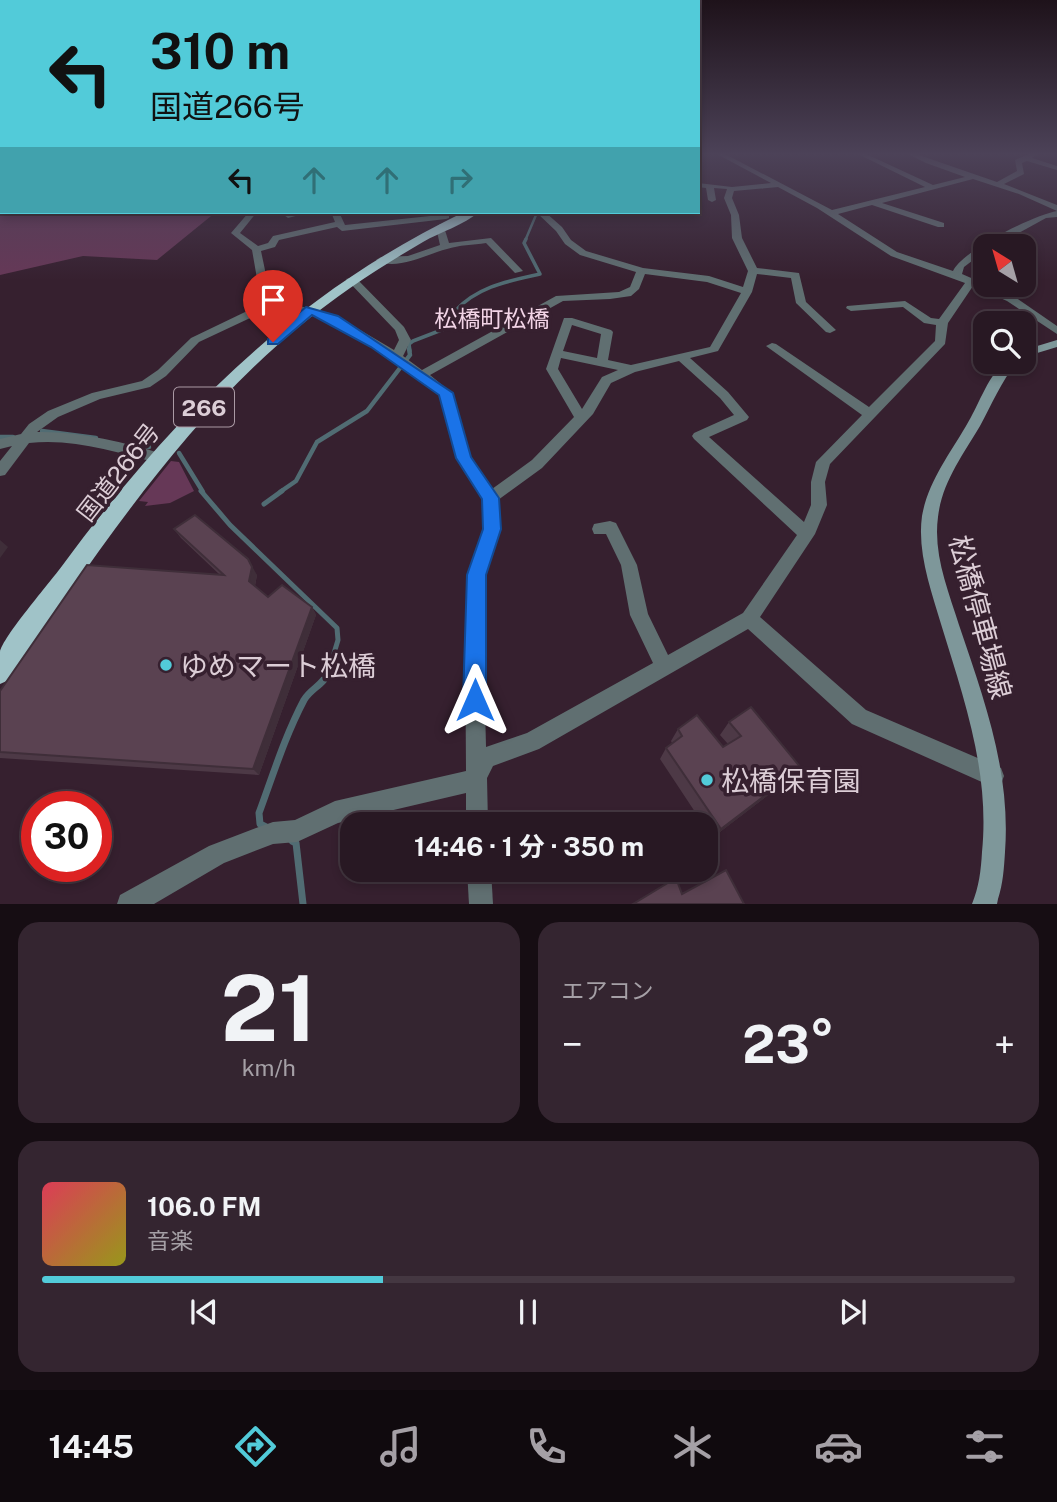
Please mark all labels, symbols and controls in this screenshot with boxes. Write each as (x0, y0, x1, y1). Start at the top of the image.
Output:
text: 310 m (150, 22, 290, 80)
icon: left (35, 28, 126, 119)
text: 国道266号 (150, 88, 305, 125)
icon: left (222, 161, 260, 199)
icon: ahead (295, 161, 333, 199)
icon: ahead (368, 161, 406, 199)
icon: right (441, 161, 479, 199)
north arrow (973, 234, 1036, 298)
map controls (973, 234, 1036, 374)
pin (243, 270, 303, 342)
icon: arrive (254, 281, 292, 319)
district label: 松橋町松橋 (435, 305, 550, 332)
button: search (973, 311, 1036, 374)
road number: 266 (174, 388, 234, 426)
street label: 国道266号 (71, 418, 165, 526)
street label: 松橋停車場線 (943, 532, 1019, 702)
place label: ゆめマート松橋 (180, 649, 376, 682)
marker: ゆめマート松橋 (158, 657, 174, 673)
position arrow (438, 663, 512, 737)
place label: 松橋保育園 (721, 764, 861, 797)
marker: 松橋保育園 (699, 772, 715, 788)
speed limit sign: 30 (21, 791, 112, 882)
text: 14:46 · 1 分 · 350 m (414, 831, 644, 862)
text: 21 (220, 955, 317, 1061)
text: エアコン (562, 977, 654, 1004)
text: 23° (742, 1014, 834, 1075)
text: − (562, 1022, 583, 1067)
text: + (994, 1022, 1015, 1067)
text: km/h (242, 1054, 296, 1081)
text: 106.0 FM (147, 1191, 261, 1222)
text: 音楽 (147, 1227, 193, 1254)
icon: previous (185, 1293, 223, 1331)
icon: pause (509, 1293, 547, 1331)
icon: next (834, 1293, 872, 1331)
icon: directions (231, 1422, 280, 1471)
icon: music (376, 1422, 425, 1471)
icon: phone (522, 1422, 571, 1471)
icon: climate (668, 1422, 717, 1471)
icon: car (814, 1422, 863, 1471)
icon: filters (960, 1422, 1009, 1471)
text: 14:45 (48, 1428, 134, 1465)

